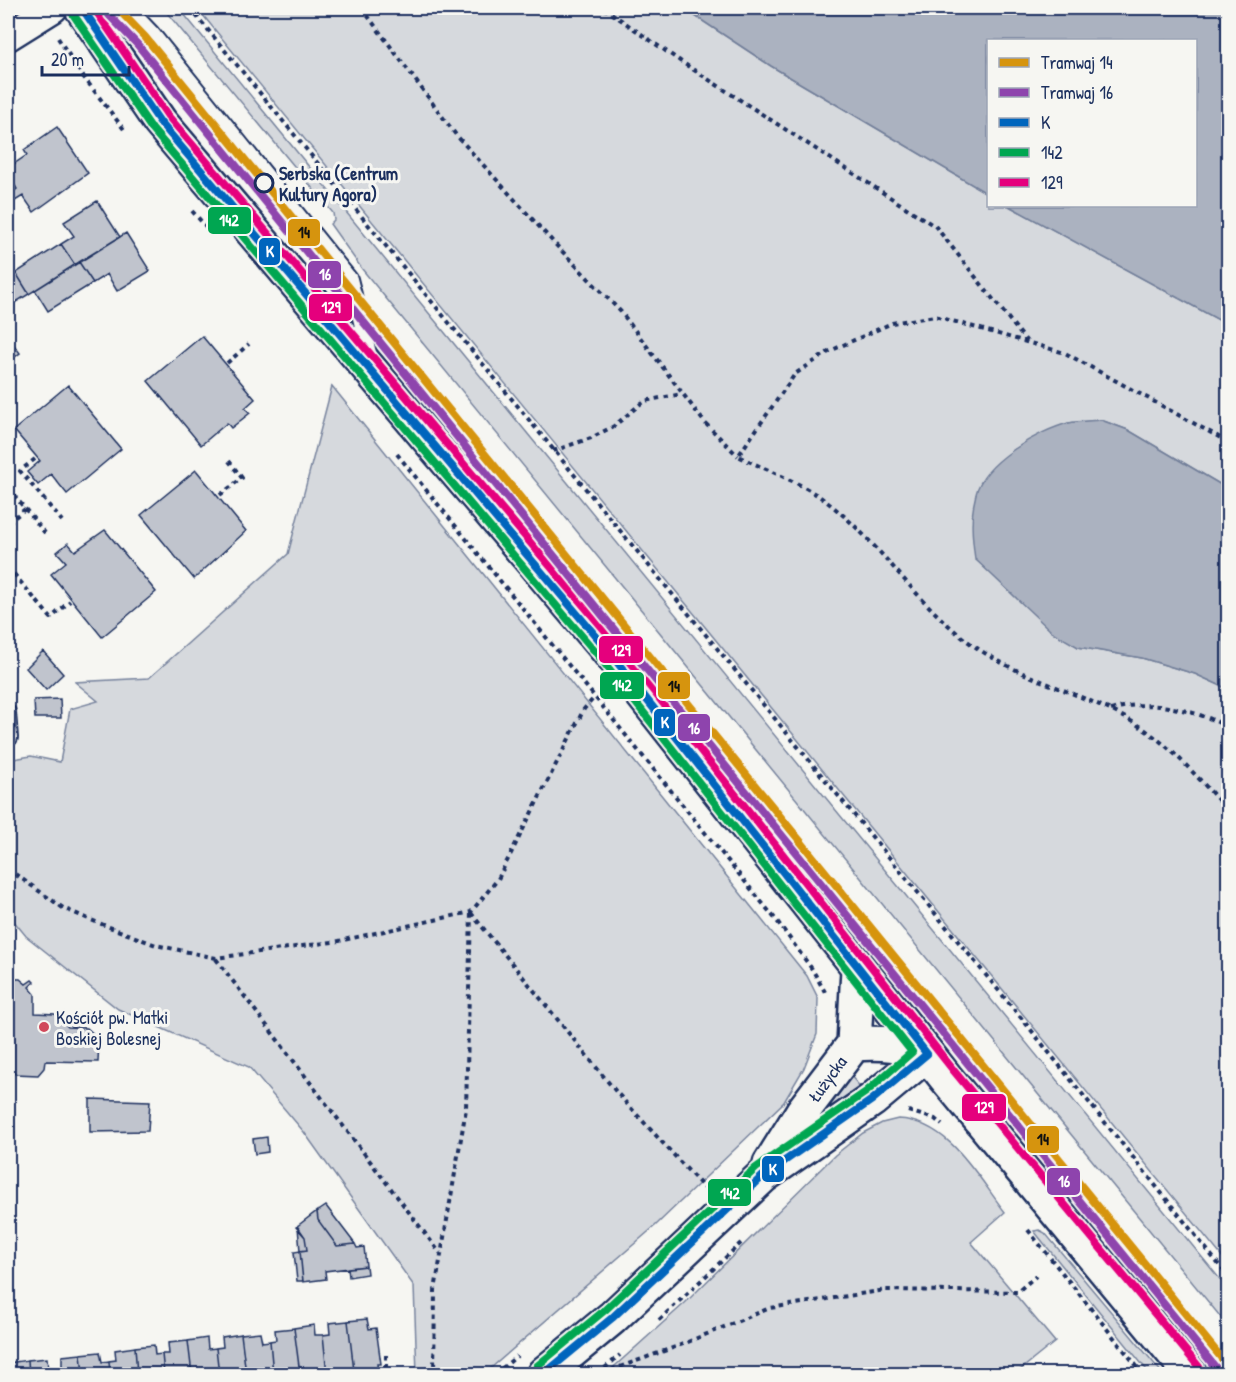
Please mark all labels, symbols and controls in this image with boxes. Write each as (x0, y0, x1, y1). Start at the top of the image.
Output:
scale bar (42, 39, 129, 77)
legend (987, 39, 1197, 207)
text: 20 m (51, 47, 84, 72)
text: Tramwaj 14 (1041, 50, 1113, 75)
text: Tramwaj 16 (1041, 80, 1113, 105)
text: K (1041, 110, 1051, 135)
text: 142 (1041, 140, 1063, 165)
place label: Serbska (Centrum Kultury Agora) (279, 161, 398, 208)
text: 129 (1041, 170, 1063, 195)
marker: Serbska (Centrum Kultury Agora) (254, 173, 274, 193)
line badge: 142 (207, 206, 252, 235)
text: 142 (219, 209, 239, 231)
line badge: 14 (287, 218, 321, 247)
text: 14 (298, 221, 310, 243)
line badge: K (258, 237, 281, 266)
text: K (266, 240, 275, 262)
line badge: 16 (307, 260, 342, 289)
text: 16 (319, 263, 332, 285)
line badge: 129 (308, 293, 353, 322)
text: 129 (321, 296, 341, 318)
line badge: 129 (598, 635, 644, 664)
text: 129 (611, 639, 631, 661)
line badge: 142 (599, 671, 645, 700)
line badge: 14 (657, 671, 691, 700)
text: 142 (612, 674, 632, 696)
text: 14 (668, 675, 680, 697)
line badge: K (653, 708, 676, 737)
text: K (661, 711, 670, 733)
line badge: 16 (677, 713, 711, 742)
text: 16 (688, 717, 701, 739)
place label: Kościół pw. Matki Boskiej Bolesnej (56, 1005, 168, 1051)
marker: Kościół pw. Matki Boskiej Bolesnej (37, 1020, 51, 1034)
street label: Łużycka (802, 1051, 852, 1107)
line badge: 129 (961, 1093, 1007, 1122)
text: 129 (974, 1096, 994, 1118)
line badge: 14 (1026, 1125, 1060, 1154)
text: 14 (1037, 1128, 1049, 1150)
line badge: K (761, 1155, 785, 1183)
text: K (769, 1158, 778, 1180)
line badge: 16 (1046, 1167, 1081, 1196)
text: 16 (1058, 1170, 1071, 1192)
line badge: 142 (707, 1178, 752, 1207)
text: 142 (720, 1182, 740, 1204)

